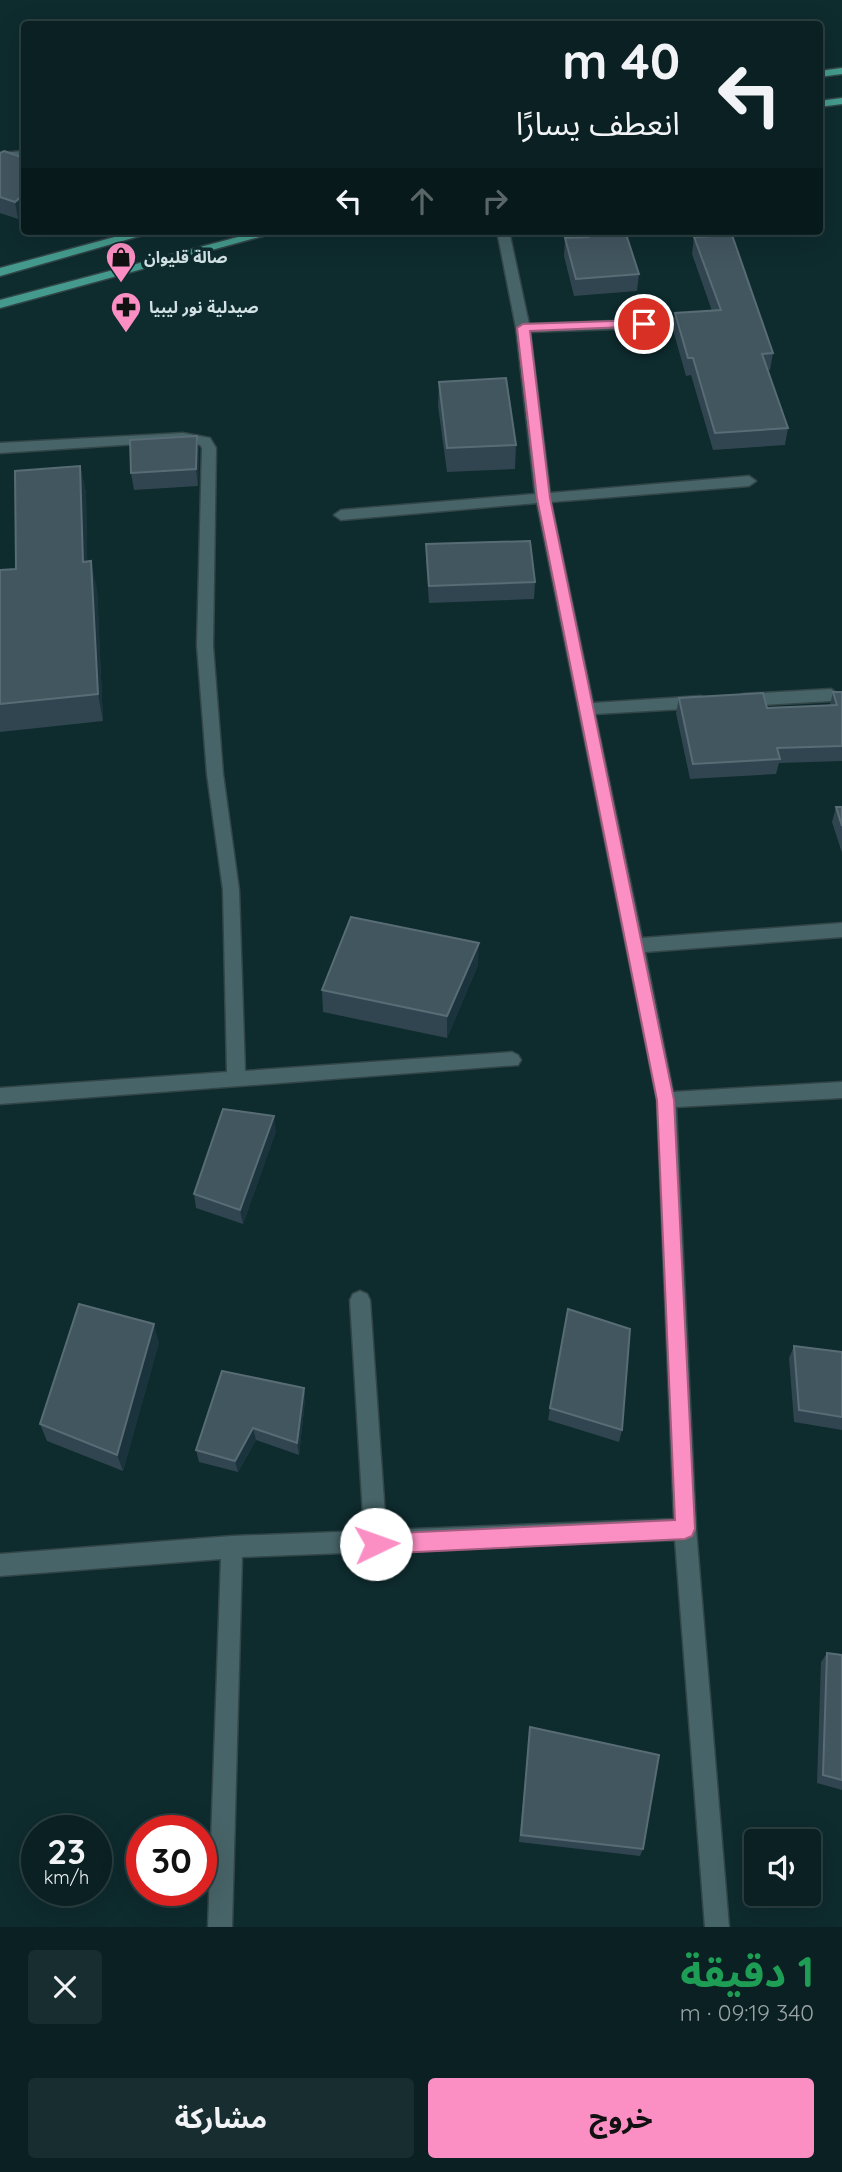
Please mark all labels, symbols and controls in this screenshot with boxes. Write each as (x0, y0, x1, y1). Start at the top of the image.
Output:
text: 40 m (562, 30, 680, 91)
icon: left (704, 49, 795, 140)
text: انعطف يسارًا (516, 103, 680, 143)
icon: left (330, 182, 368, 220)
icon: ahead (403, 182, 441, 220)
icon: right (476, 182, 514, 220)
shop icon: صالة قليوان (104, 240, 138, 284)
place label: صالة قليوان (144, 247, 228, 267)
pharmacy icon: صيدلية نور ليبيا (109, 290, 143, 334)
pin (614, 294, 674, 354)
place label: صيدلية نور ليبيا (149, 297, 259, 317)
icon: arrive (625, 305, 663, 343)
position arrow (339, 1507, 413, 1581)
speed limit sign: 30 (126, 1815, 217, 1906)
text: 23 (47, 1829, 86, 1873)
map controls (744, 1829, 821, 1906)
button: sound (744, 1829, 821, 1906)
text: km/h (44, 1866, 89, 1889)
text: 1 دقيقة (680, 1945, 814, 1998)
button: close (28, 1950, 102, 2024)
text: 340 m · 09:19 (680, 1998, 814, 2027)
button: مشاركة (28, 2078, 414, 2158)
button: خروج (428, 2078, 814, 2158)

